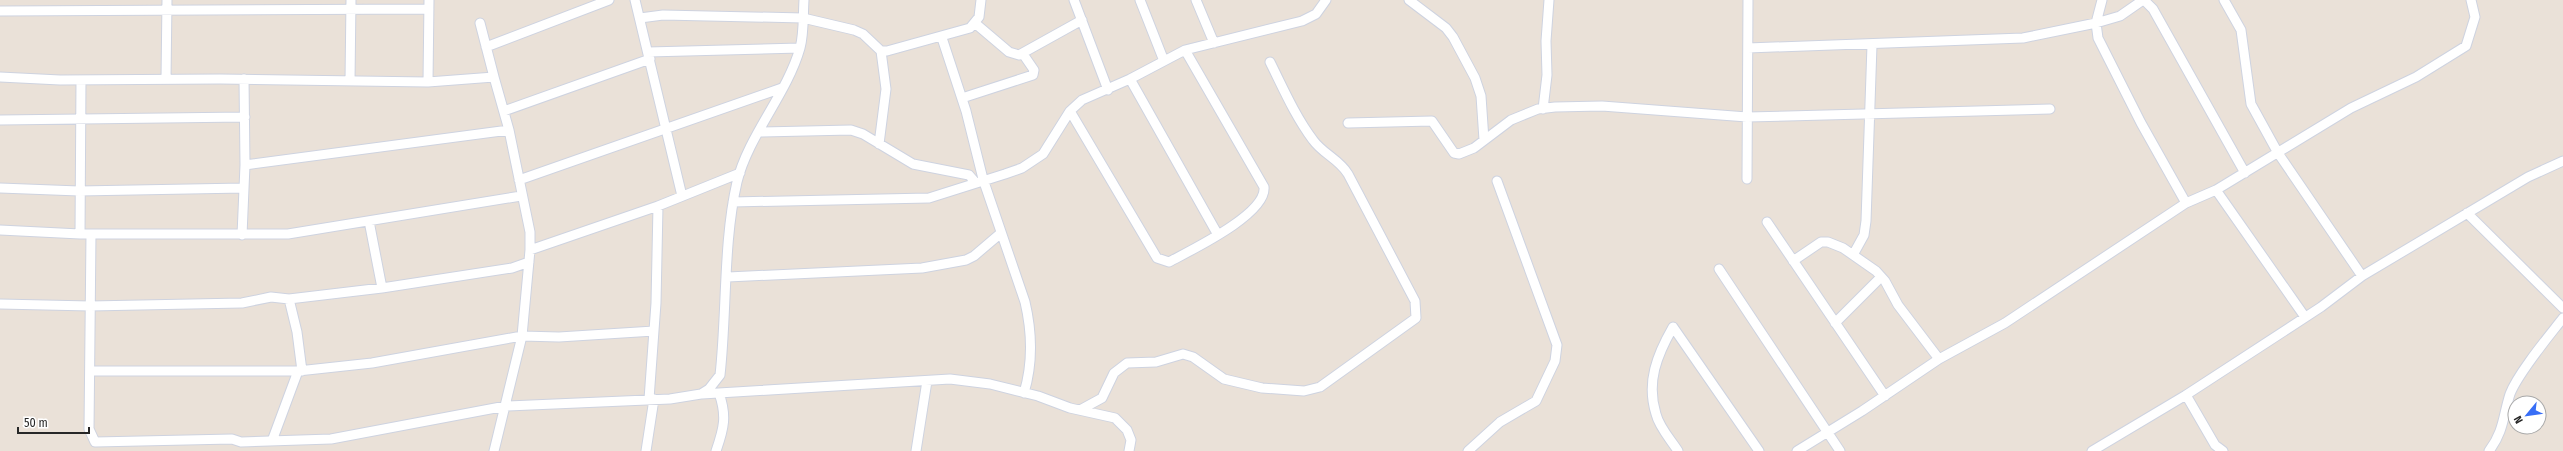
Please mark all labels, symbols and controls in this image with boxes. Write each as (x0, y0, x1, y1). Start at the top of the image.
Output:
north arrow (2507, 395, 2547, 435)
scale bar (18, 409, 89, 435)
text: N (2511, 414, 2526, 426)
text: 50 m (24, 416, 48, 430)

